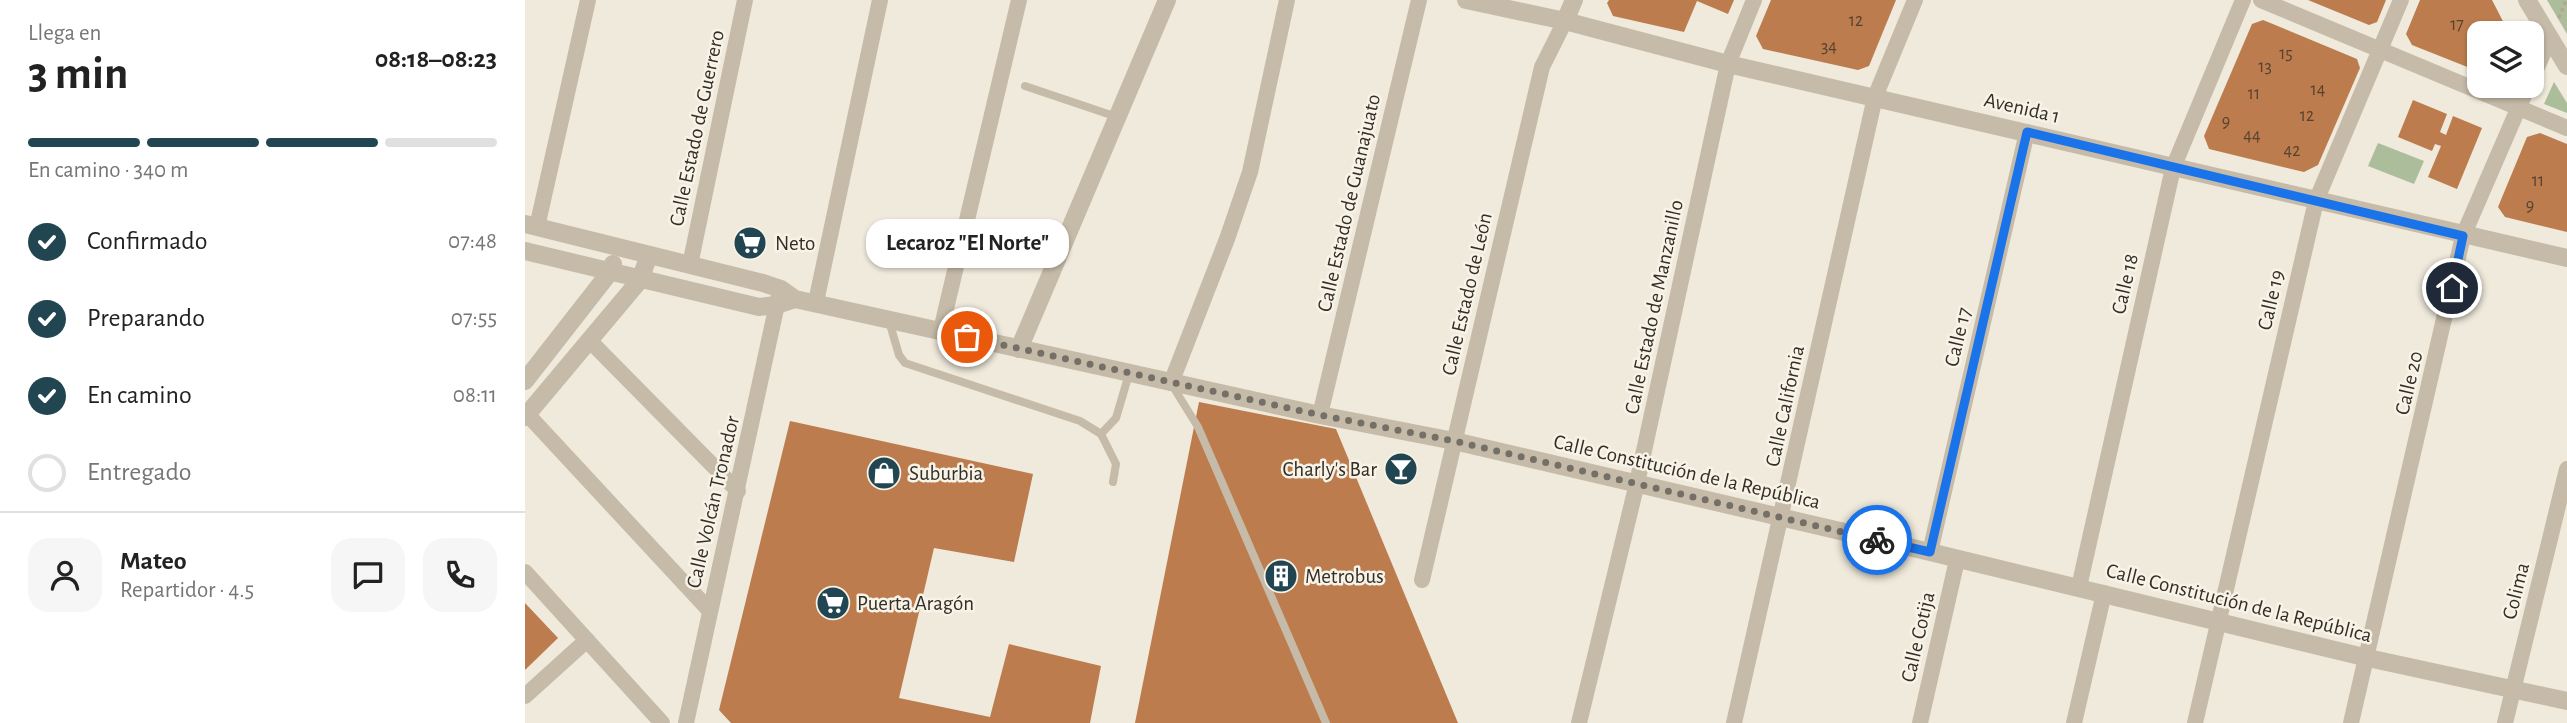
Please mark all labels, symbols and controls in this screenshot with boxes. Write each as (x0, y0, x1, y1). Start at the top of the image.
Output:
house number: 12 (1849, 12, 1863, 30)
house number: 17 (2450, 16, 2464, 34)
map controls (2467, 21, 2544, 98)
button: layers (2467, 21, 2544, 98)
text: Llega en (28, 22, 101, 45)
street label: Calle Estado de Guerrero (666, 28, 728, 228)
house number: 34 (1821, 38, 1837, 56)
house number: 15 (2279, 45, 2293, 63)
text: 08:18–08:23 (375, 46, 497, 72)
text: 3 min (28, 51, 128, 97)
house number: 13 (2258, 58, 2272, 76)
house number: 14 (2311, 81, 2326, 99)
house number: 11 (2248, 85, 2260, 103)
street label: Avenida 1 (1982, 89, 2062, 127)
street label: Calle Estado de Guanajuato (1314, 92, 1384, 314)
house number: 12 (2300, 107, 2314, 125)
house number: 9 (2222, 113, 2230, 131)
house number: 44 (2243, 127, 2261, 145)
house number: 42 (2284, 142, 2300, 160)
text: En camino · 340 m (28, 159, 188, 182)
house number: 11 (2532, 172, 2544, 190)
house number: 9 (2526, 197, 2534, 215)
street label: Calle Estado de Manzanillo (1621, 198, 1687, 416)
street label: Calle Estado de León (1438, 211, 1496, 377)
callout: Lecaroz "El Norte" (865, 218, 1069, 267)
icon: check (28, 223, 66, 261)
supermarket icon: Neto (731, 224, 769, 262)
text: Confirmado (87, 228, 208, 254)
text: 07:48 (448, 230, 497, 253)
text: Lecaroz "El Norte" (886, 232, 1049, 255)
place label: Neto (775, 233, 815, 254)
street label: Calle 18 (2108, 252, 2142, 316)
pin (2422, 258, 2482, 318)
street label: Calle 19 (2254, 268, 2288, 332)
icon: home (2433, 269, 2471, 307)
icon: check (28, 300, 66, 338)
text: Preparando (87, 305, 205, 331)
street label: Calle 17 (1941, 305, 1975, 369)
text: 07:55 (451, 307, 497, 330)
pin (937, 307, 997, 367)
icon: bag (948, 318, 986, 356)
street label: Calle California (1762, 343, 1808, 469)
street label: Calle 20 (2391, 349, 2427, 417)
icon: check (28, 377, 66, 415)
text: En camino (87, 382, 192, 408)
text: 08:11 (453, 384, 497, 407)
street label: Calle Volcán Tronador (683, 414, 743, 590)
street label: Calle Constitución de la República (1552, 431, 1823, 513)
bar icon: Charly's Bar (1382, 450, 1420, 488)
shop icon: Suburbia (865, 454, 903, 492)
text: Entregado (87, 459, 192, 485)
place label: Charly's Bar (1282, 459, 1377, 480)
place label: Suburbia (909, 463, 984, 484)
courier (1842, 505, 1912, 575)
icon: bike (1858, 521, 1896, 559)
button: person (28, 538, 102, 612)
button: chat (331, 538, 405, 612)
button: phone (423, 538, 497, 612)
text: Mateo (120, 548, 187, 574)
building icon: Metrobus (1262, 557, 1300, 595)
street label: Calle Constitución de la República (2104, 560, 2374, 646)
street label: Colima (2499, 560, 2533, 621)
place label: Metrobus (1305, 566, 1384, 587)
text: Repartidor · 4.5 (120, 579, 254, 602)
supermarket icon: Puerta Aragón (814, 584, 852, 622)
street label: Calle Cotija (1897, 590, 1939, 684)
place label: Puerta Aragón (857, 593, 974, 614)

